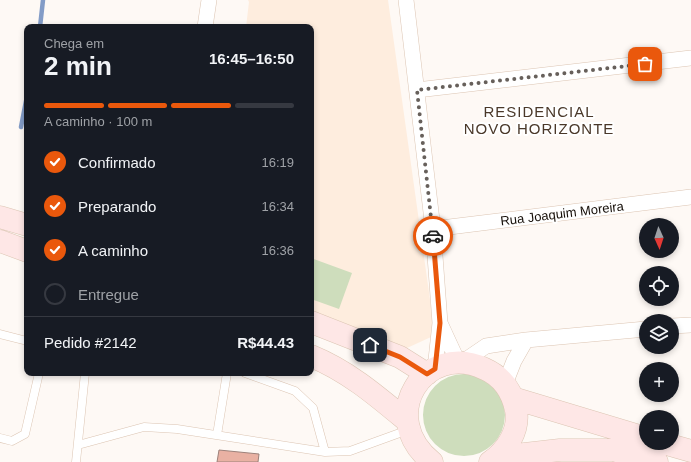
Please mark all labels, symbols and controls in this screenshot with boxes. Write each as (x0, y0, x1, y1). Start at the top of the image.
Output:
text: Chega em (44, 36, 104, 51)
pin (628, 47, 662, 81)
text: 16:45–16:50 (209, 50, 294, 67)
text: 2 min (44, 51, 112, 81)
icon: bag (634, 53, 656, 75)
district label: RESIDENCIAL NOVO HORIZONTE (464, 103, 614, 137)
text: A caminho · 100 m (44, 114, 152, 129)
icon: check (44, 151, 66, 173)
text: Confirmado (78, 154, 156, 171)
text: 16:19 (261, 155, 294, 170)
icon: check (44, 195, 66, 217)
text: Preparando (78, 198, 156, 215)
street label: Rua Joaquim Moreira (499, 198, 625, 229)
text: 16:34 (261, 199, 294, 214)
courier (413, 216, 453, 256)
north arrow (639, 218, 679, 258)
map controls (639, 218, 679, 450)
icon: car (422, 225, 444, 247)
icon: check (44, 239, 66, 261)
text: A caminho (78, 242, 148, 259)
text: 16:36 (261, 243, 294, 258)
button: locate (639, 266, 679, 306)
text: Entregue (78, 286, 139, 303)
button: layers (639, 314, 679, 354)
pin (353, 328, 387, 362)
text: Pedido #2142 (44, 334, 137, 351)
text: R$44.43 (237, 334, 294, 351)
icon: home (359, 334, 381, 356)
button: + (639, 362, 679, 402)
button: − (639, 410, 679, 450)

